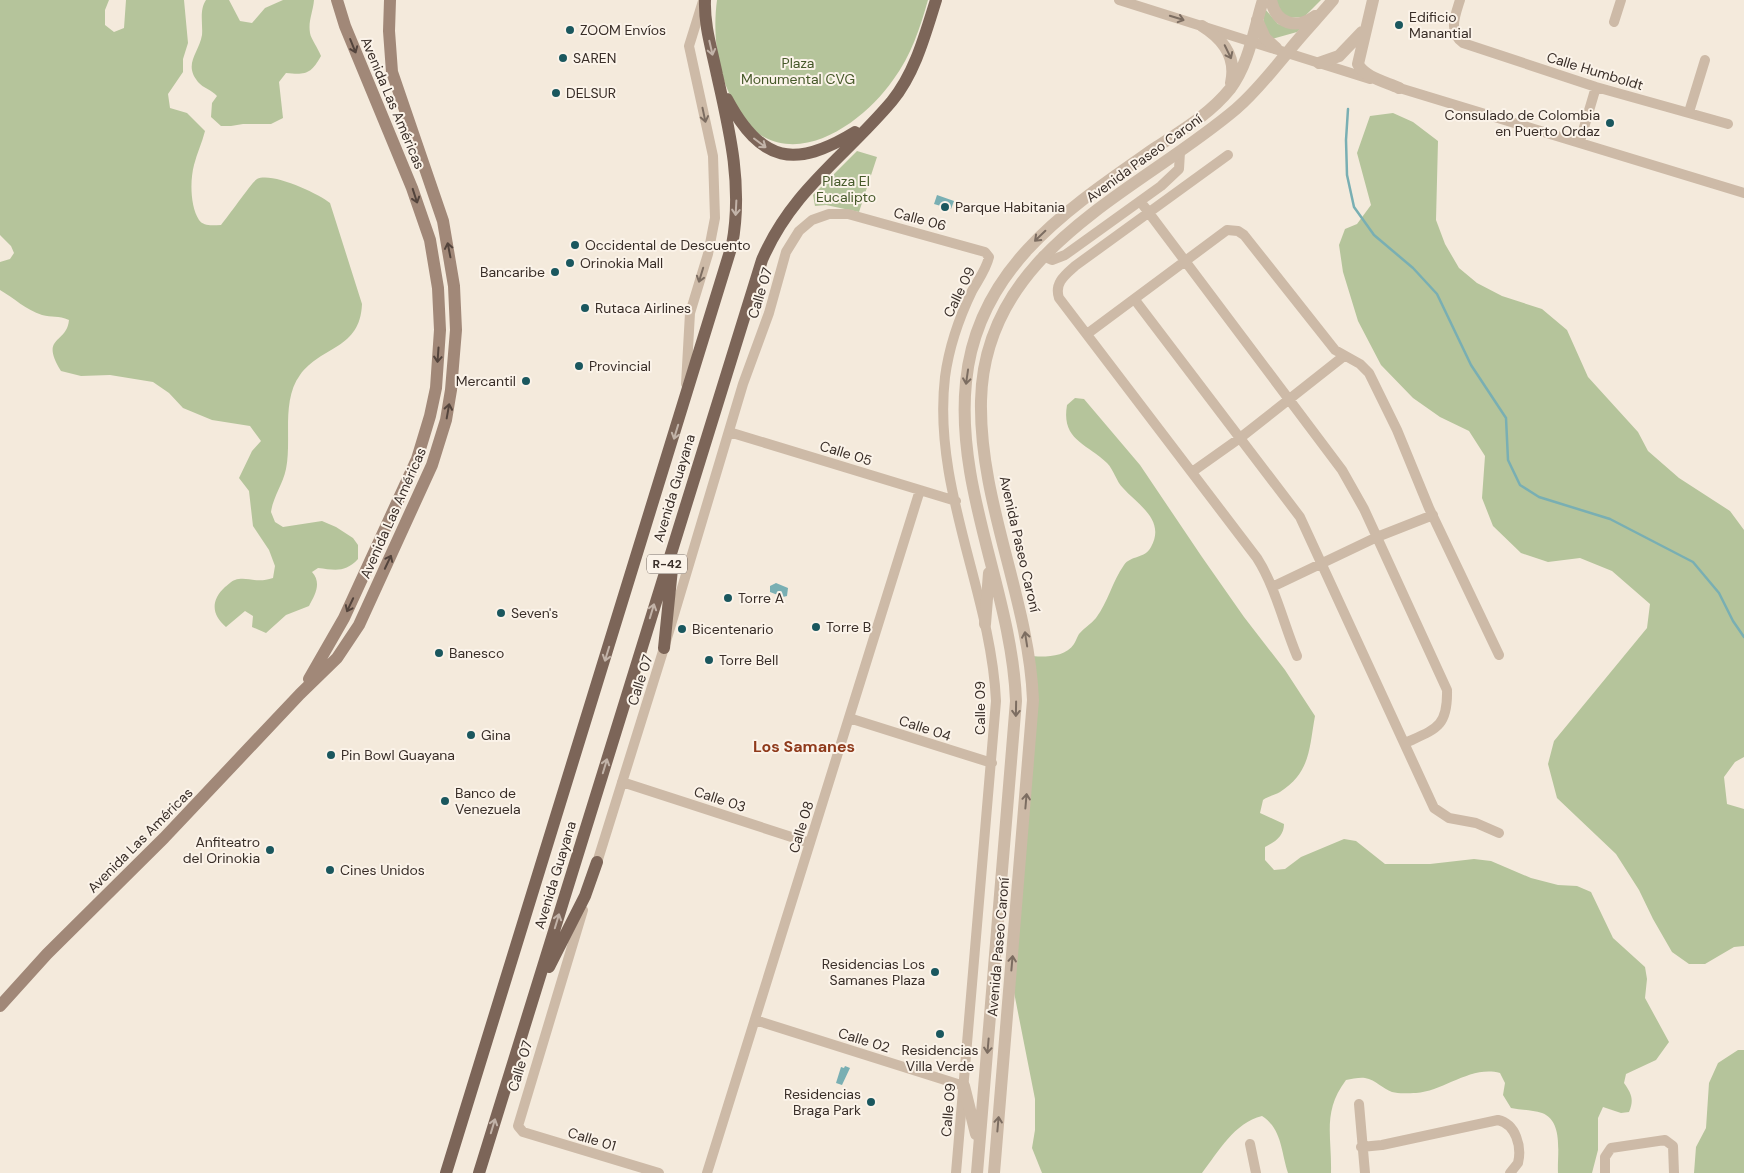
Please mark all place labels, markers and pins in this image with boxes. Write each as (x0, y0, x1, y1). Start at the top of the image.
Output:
place label: Edificio Manantial (1409, 8, 1472, 42)
marker: Edificio Manantial (1393, 19, 1405, 31)
place label: ZOOM Envíos (580, 21, 666, 39)
marker: ZOOM Envíos (564, 24, 576, 36)
place label: SAREN (573, 49, 616, 67)
marker: SAREN (557, 52, 569, 64)
place label: DELSUR (566, 84, 616, 102)
marker: DELSUR (550, 87, 562, 99)
place label: Consulado de Colombia en Puerto Ordaz (1445, 106, 1600, 140)
marker: Consulado de Colombia en Puerto Ordaz (1604, 117, 1616, 129)
place label: Parque Habitania (955, 198, 1065, 216)
marker: Parque Habitania (939, 201, 951, 213)
place label: Occidental de Descuento (585, 236, 751, 254)
marker: Occidental de Descuento (569, 239, 581, 251)
place label: Orinokia Mall (580, 254, 663, 272)
marker: Orinokia Mall (564, 257, 576, 269)
place label: Bancaribe (480, 263, 545, 281)
marker: Bancaribe (549, 266, 561, 278)
place label: Rutaca Airlines (595, 299, 691, 317)
marker: Rutaca Airlines (579, 302, 591, 314)
place label: Provincial (589, 357, 651, 375)
marker: Provincial (573, 360, 585, 372)
place label: Mercantil (456, 372, 516, 390)
marker: Mercantil (520, 375, 532, 387)
place label: Torre A (738, 589, 784, 607)
marker: Torre A (722, 592, 734, 604)
place label: Seven's (511, 604, 558, 622)
marker: Seven's (495, 607, 507, 619)
place label: Torre B (826, 618, 871, 636)
place label: Bicentenario (692, 620, 774, 638)
marker: Torre B (810, 621, 822, 633)
marker: Bicentenario (676, 623, 688, 635)
place label: Banesco (449, 644, 504, 662)
marker: Banesco (433, 647, 445, 659)
place label: Torre Bell (719, 651, 778, 669)
marker: Torre Bell (703, 654, 715, 666)
place label: Gina (481, 726, 511, 744)
marker: Gina (465, 729, 477, 741)
place label: Pin Bowl Guayana (341, 746, 455, 764)
marker: Pin Bowl Guayana (325, 749, 337, 761)
place label: Banco de Venezuela (455, 784, 521, 818)
marker: Banco de Venezuela (439, 795, 451, 807)
place label: Anfiteatro del Orinokia (183, 833, 260, 867)
marker: Anfiteatro del Orinokia (264, 844, 276, 856)
place label: Cines Unidos (340, 861, 425, 879)
marker: Cines Unidos (324, 864, 336, 876)
place label: Residencias Los Samanes Plaza (822, 955, 925, 989)
marker: Residencias Los Samanes Plaza (929, 966, 941, 978)
marker: Residencias Villa Verde (934, 1028, 946, 1040)
place label: Residencias Villa Verde (901, 1041, 979, 1075)
place label: Residencias Braga Park (784, 1085, 861, 1119)
marker: Residencias Braga Park (865, 1096, 877, 1108)

